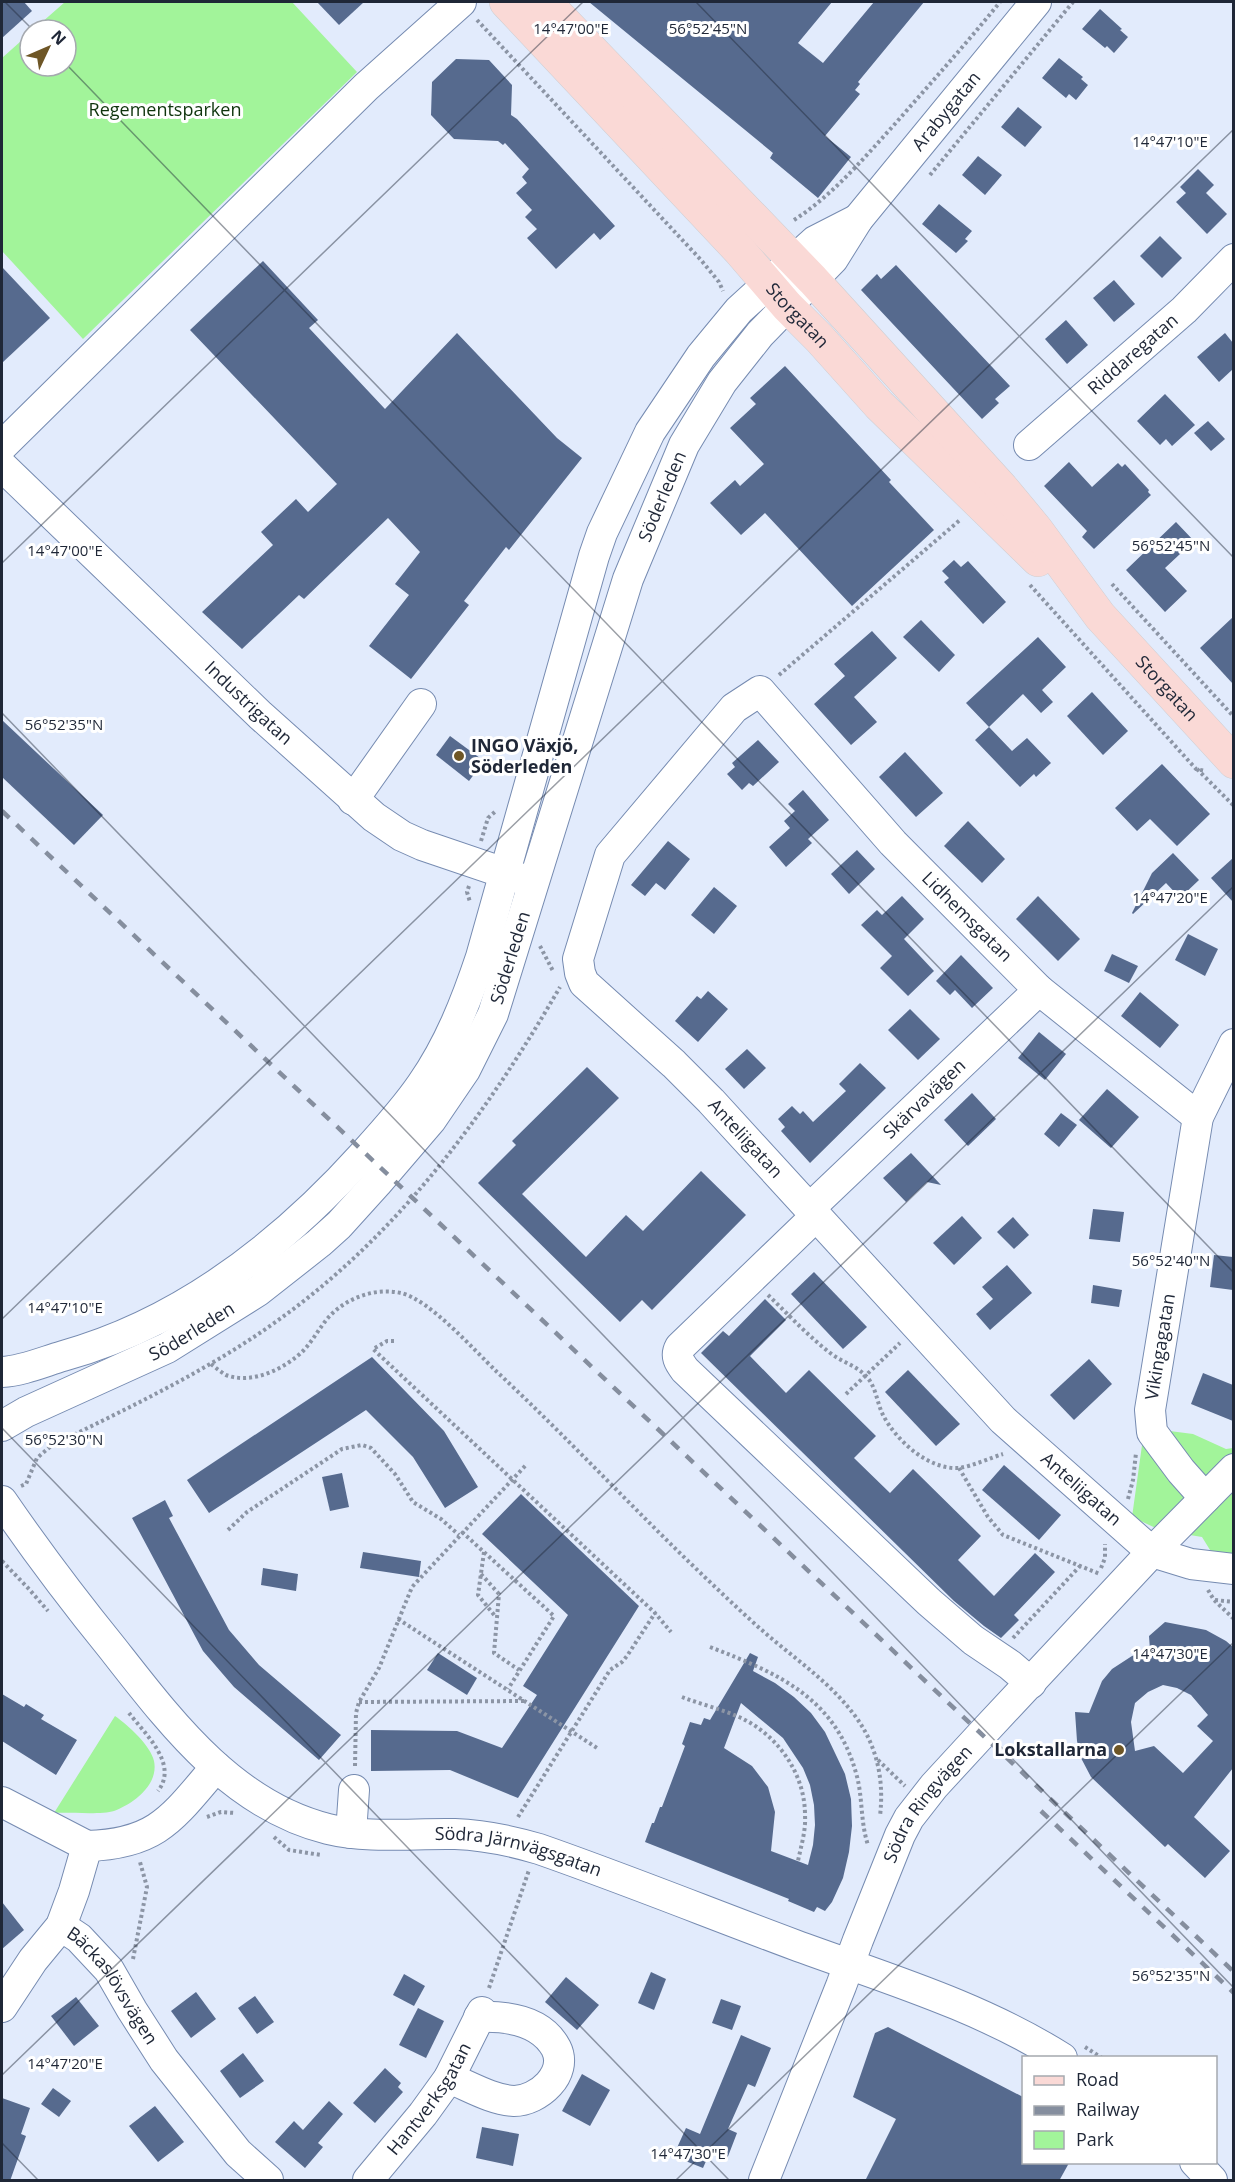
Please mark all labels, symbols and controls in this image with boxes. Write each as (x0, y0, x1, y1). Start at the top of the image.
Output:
north arrow (18, 18, 78, 78)
text: 14°47'00"E (533, 18, 609, 38)
text: 56°52'45"N (669, 18, 747, 38)
text: N (46, 25, 71, 50)
street label: Arabygatan (906, 66, 985, 155)
park label: Regementsparken (89, 97, 241, 121)
text: 14°47'10"E (1132, 131, 1208, 151)
street label: Storgatan (761, 277, 835, 352)
street label: Riddaregatan (1082, 308, 1183, 400)
street label: Söderleden (632, 447, 691, 545)
text: 56°52'45"N (1132, 535, 1210, 555)
text: 14°47'00"E (27, 540, 103, 560)
street label: Storgatan (1131, 650, 1204, 726)
street label: Industrigatan (200, 655, 298, 750)
text: 56°52'35"N (25, 714, 103, 734)
place label: INGO Växjö, Söderleden (471, 733, 578, 778)
marker: INGO Växjö, Söderleden (452, 749, 466, 763)
street label: Lidhemsgatan (917, 866, 1018, 967)
text: 14°47'20"E (1132, 887, 1208, 907)
street label: Söderleden (484, 908, 535, 1007)
street label: Skärvavägen (877, 1053, 970, 1143)
street label: Anteliigatan (703, 1093, 789, 1183)
text: 56°52'40"N (1132, 1250, 1210, 1270)
street label: Vikingagatan (1139, 1292, 1180, 1401)
street label: Söderleden (145, 1296, 238, 1366)
text: 14°47'10"E (27, 1297, 103, 1317)
text: 56°52'30"N (25, 1429, 103, 1449)
street label: Anteliigatan (1036, 1446, 1127, 1531)
text: 14°47'30"E (1132, 1643, 1208, 1663)
place label: Lokstallarna (994, 1737, 1107, 1761)
street label: Södra Ringvägen (877, 1739, 977, 1866)
marker: Lokstallarna (1112, 1743, 1126, 1757)
street label: Södra Järnvägsgatan (435, 1821, 605, 1882)
street label: Bäckaslövsvägen (63, 1920, 164, 2049)
text: 56°52'35"N (1132, 1965, 1210, 1985)
street label: Hantverksgatan (381, 2038, 476, 2160)
text: 14°47'20"E (27, 2053, 103, 2073)
legend (1022, 2056, 1217, 2164)
text: Road (1076, 2067, 1119, 2091)
text: Railway (1076, 2097, 1140, 2121)
text: Park (1076, 2127, 1114, 2151)
text: 14°47'30"E (650, 2143, 726, 2163)

